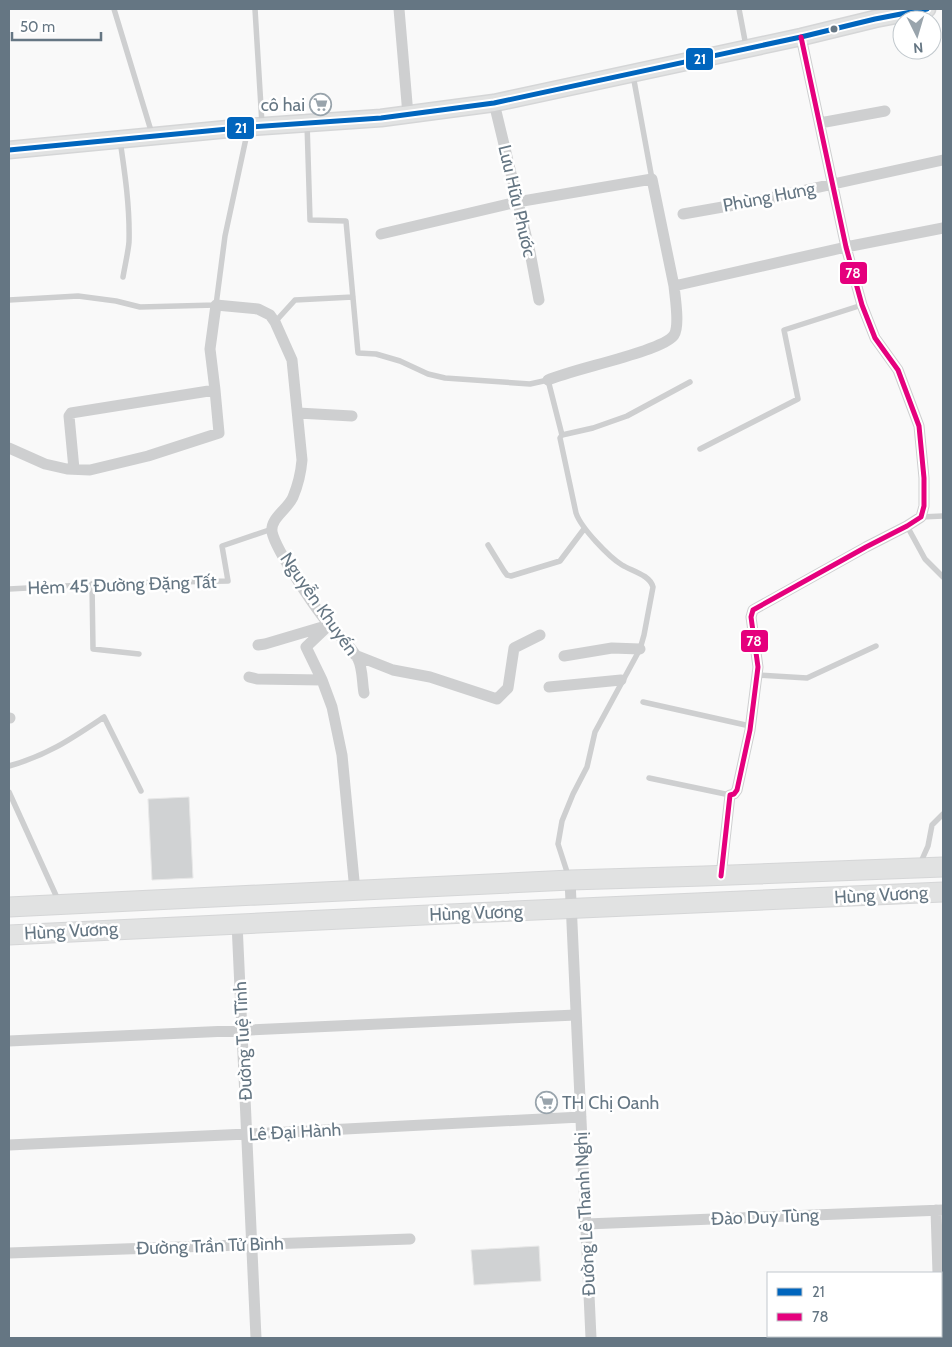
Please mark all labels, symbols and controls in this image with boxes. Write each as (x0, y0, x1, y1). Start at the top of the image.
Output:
scale bar (12, 10, 101, 42)
north arrow (892, 10, 942, 60)
text: 50 m (20, 18, 55, 36)
unlabelled marker (829, 24, 839, 34)
text: N (912, 39, 924, 57)
line badge: 21 (685, 47, 714, 71)
text: 21 (694, 50, 706, 68)
supermarket icon: cô hai (309, 93, 333, 117)
place label: cô hai (261, 94, 305, 116)
line badge: 21 (226, 116, 255, 140)
text: 21 (235, 119, 247, 137)
street label: Lưu Hữu Phước (493, 143, 541, 259)
street label: Phùng Hưng (721, 177, 818, 217)
line badge: 78 (839, 261, 868, 285)
text: 78 (845, 264, 861, 282)
street label: Nguyễn Khuyến (275, 548, 363, 660)
street label: Hẻm 45 Đường Đặng Tất (27, 571, 217, 599)
line badge: 78 (740, 629, 769, 653)
text: 78 (746, 632, 762, 650)
street label: Hùng Vương (834, 882, 929, 908)
street label: Hùng Vương (429, 900, 524, 926)
street label: Hùng Vương (24, 918, 119, 944)
street label: Đường Tuệ Tĩnh (229, 981, 257, 1101)
supermarket icon: TH Chị Oanh (534, 1091, 558, 1115)
place label: TH Chị Oanh (562, 1092, 659, 1114)
street label: Lê Đại Hành (248, 1119, 342, 1145)
street label: Đường Lê Thanh Nghị (570, 1131, 600, 1297)
street label: Đào Duy Tùng (711, 1204, 820, 1230)
street label: Đường Trần Tử Bình (136, 1232, 284, 1260)
legend (767, 1272, 942, 1337)
text: 21 (812, 1283, 825, 1301)
text: 78 (812, 1308, 829, 1326)

